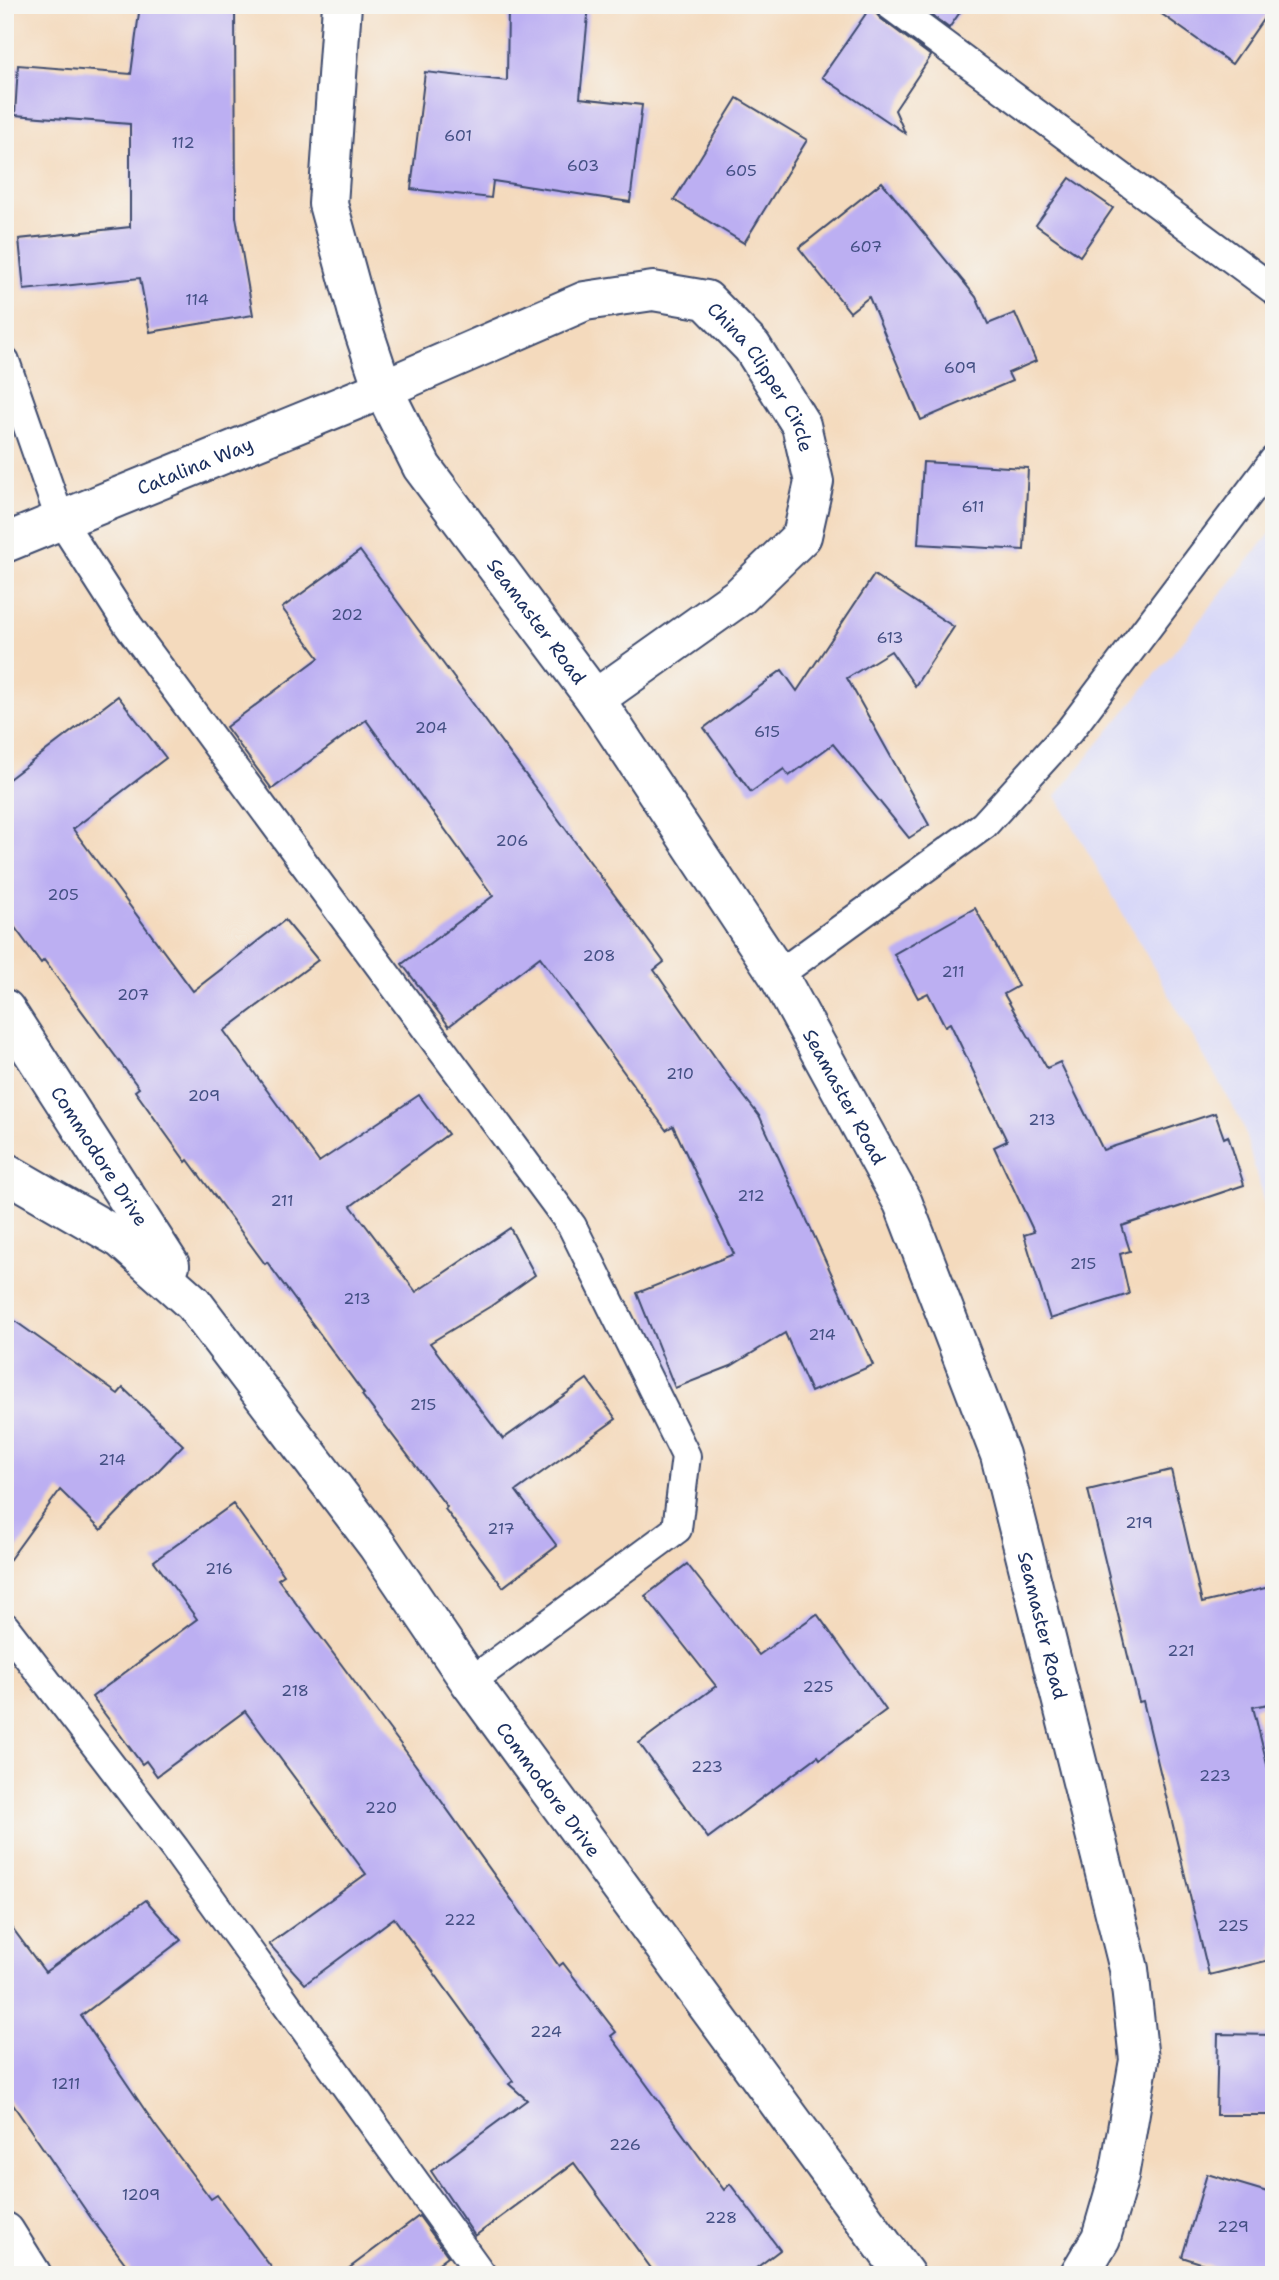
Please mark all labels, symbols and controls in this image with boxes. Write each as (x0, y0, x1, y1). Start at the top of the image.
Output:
house number: 601 (444, 125, 472, 146)
house number: 112 (171, 132, 195, 153)
house number: 603 (567, 155, 599, 176)
house number: 605 (725, 160, 757, 181)
house number: 607 (850, 236, 882, 257)
house number: 114 (185, 289, 209, 310)
street label: China Clipper Circle (702, 297, 819, 454)
house number: 609 (944, 357, 976, 378)
street label: Catalina Way (133, 431, 257, 501)
house number: 611 (962, 496, 984, 517)
street label: Seamaster Road (481, 553, 592, 689)
house number: 202 (331, 604, 363, 625)
house number: 613 (876, 627, 904, 648)
house number: 204 (415, 717, 447, 738)
house number: 615 (754, 721, 780, 742)
house number: 206 (496, 830, 528, 851)
house number: 205 (47, 884, 79, 905)
house number: 208 (583, 945, 615, 966)
house number: 211 (941, 961, 965, 982)
house number: 207 (117, 984, 149, 1005)
street label: Seamaster Road (797, 1025, 892, 1169)
house number: 210 (666, 1063, 694, 1084)
street label: Commodore Drive (45, 1082, 154, 1231)
house number: 209 (188, 1085, 220, 1106)
house number: 213 (1028, 1109, 1056, 1130)
house number: 212 (737, 1185, 765, 1206)
house number: 211 (270, 1190, 294, 1211)
house number: 215 (1070, 1253, 1096, 1274)
house number: 213 (343, 1288, 371, 1309)
house number: 214 (808, 1324, 836, 1345)
house number: 215 (410, 1394, 436, 1415)
house number: 214 (98, 1449, 126, 1470)
house number: 219 (1125, 1512, 1153, 1533)
house number: 217 (487, 1518, 515, 1539)
street label: Seamaster Road (1012, 1549, 1073, 1702)
house number: 216 (205, 1558, 233, 1579)
house number: 221 (1167, 1640, 1195, 1661)
house number: 225 (802, 1676, 834, 1697)
house number: 218 (281, 1680, 309, 1701)
street label: Commodore Drive (490, 1717, 606, 1862)
house number: 223 (691, 1756, 723, 1777)
house number: 223 (1199, 1765, 1231, 1786)
house number: 220 (365, 1797, 397, 1818)
house number: 222 (444, 1909, 476, 1930)
house number: 225 (1217, 1915, 1249, 1936)
house number: 224 (530, 2021, 562, 2042)
house number: 1211 (51, 2073, 81, 2094)
house number: 226 (609, 2134, 641, 2155)
house number: 1209 (122, 2184, 160, 2205)
house number: 228 (705, 2207, 737, 2228)
house number: 229 (1217, 2216, 1249, 2237)

